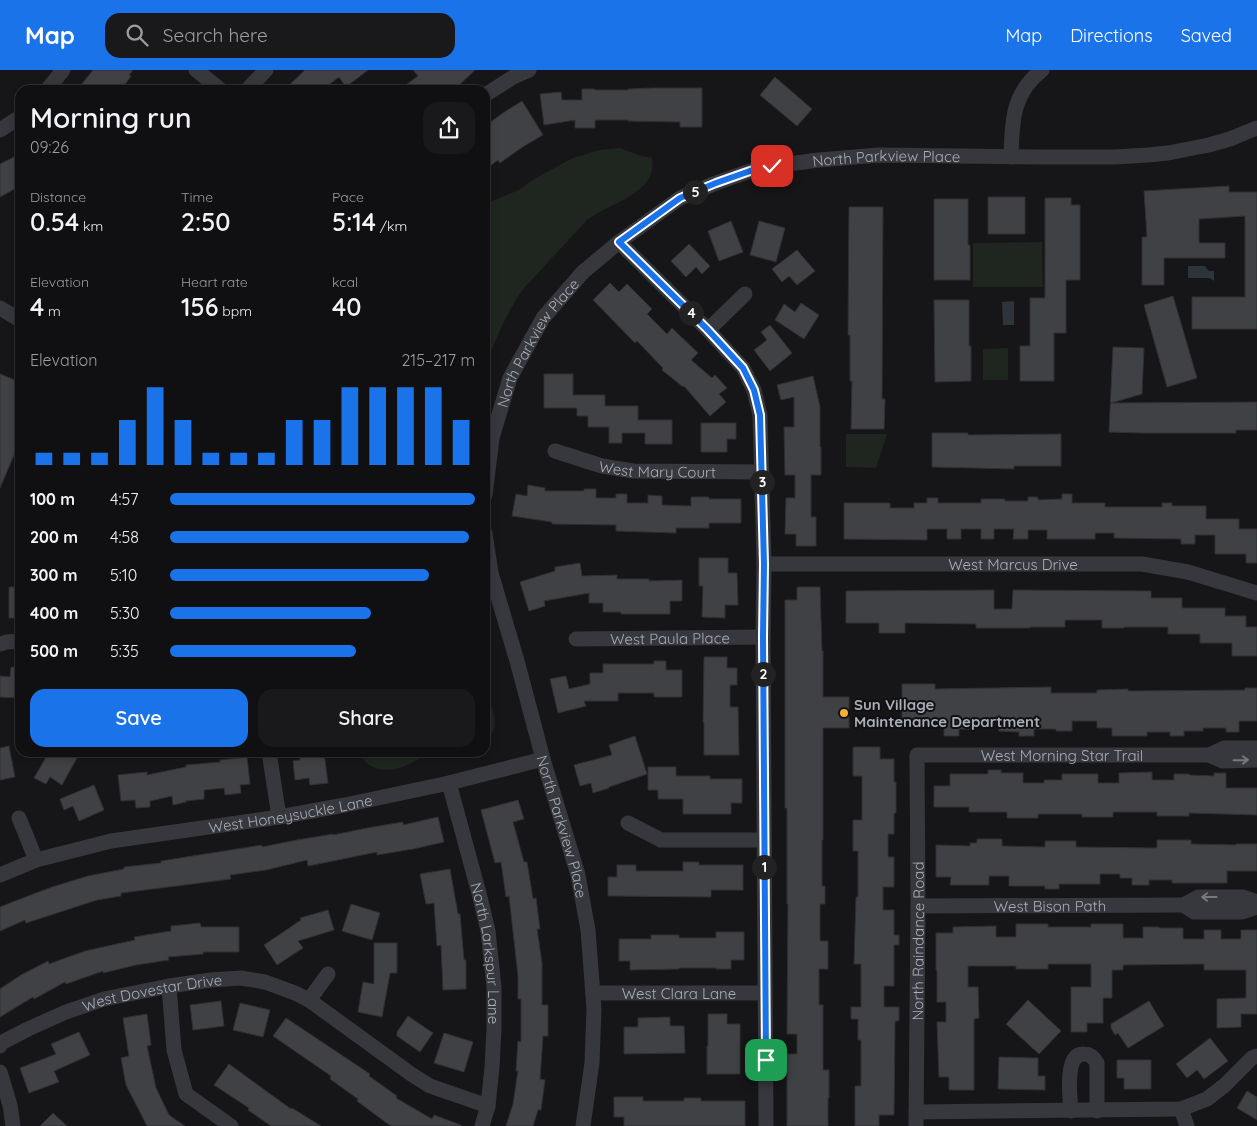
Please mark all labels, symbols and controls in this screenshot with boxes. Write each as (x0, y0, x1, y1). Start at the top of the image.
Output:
search box (105, 13, 455, 58)
text: Map (25, 20, 75, 50)
icon: search (123, 21, 151, 49)
text: Search here (163, 23, 268, 47)
text: Map (1005, 24, 1042, 47)
text: Directions (1070, 24, 1153, 47)
text: Saved (1181, 24, 1232, 47)
text: Morning run (30, 100, 191, 135)
button: share (423, 102, 475, 154)
text: 09:26 (30, 137, 69, 157)
pin (751, 145, 793, 187)
street label: North Parkview Place (811, 145, 960, 170)
icon: check (758, 152, 786, 180)
pin: 5 (682, 180, 708, 204)
text: 5 (691, 183, 700, 201)
text: Distance (30, 188, 86, 206)
text: Time (181, 188, 213, 206)
text: Pace (332, 188, 364, 206)
text: 0.54 (30, 206, 79, 237)
text: 2:50 (181, 206, 231, 237)
text: 5:14 (332, 206, 376, 237)
text: km (79, 217, 103, 235)
text: /km (376, 217, 407, 235)
text: Elevation (30, 273, 89, 291)
text: Heart rate (181, 273, 248, 291)
text: kcal (332, 273, 358, 291)
street label: North Parkview Place (492, 274, 583, 410)
text: 4 (30, 291, 44, 322)
text: 156 (181, 291, 218, 322)
text: 40 (332, 291, 361, 322)
pin: 4 (678, 300, 704, 326)
text: m (44, 302, 61, 320)
text: bpm (218, 302, 252, 320)
text: 4 (687, 304, 696, 322)
text: Elevation (30, 350, 97, 370)
text: 215–217 m (401, 350, 475, 370)
street label: West Mary Court (598, 456, 716, 481)
pin: 3 (750, 470, 774, 494)
text: 3 (759, 473, 766, 491)
text: 100 m (30, 489, 75, 509)
text: 4:57 (110, 489, 138, 509)
text: 200 m (30, 527, 78, 547)
text: 4:58 (110, 527, 139, 547)
street label: West Marcus Drive (948, 555, 1078, 574)
text: 300 m (30, 565, 77, 585)
text: 5:10 (110, 565, 137, 585)
text: 400 m (30, 603, 78, 623)
text: 5:30 (110, 603, 140, 623)
street label: West Paula Place (610, 628, 730, 648)
text: 500 m (30, 641, 78, 661)
text: 5:35 (110, 641, 139, 661)
pin: 2 (750, 662, 776, 686)
text: 2 (760, 665, 767, 683)
button: Save (30, 689, 248, 747)
button: Share (258, 689, 475, 747)
place label: Sun Village Maintenance Department (854, 695, 1040, 731)
marker: Sun Village Maintenance Department (838, 707, 850, 719)
street label: West Morning Star Trail (981, 746, 1143, 765)
street label: North Parkview Place (533, 753, 592, 900)
one-way arrow (1233, 755, 1249, 765)
street label: West Honeysuckle Lane (207, 790, 374, 836)
pin: 1 (752, 854, 776, 880)
text: 1 (762, 858, 767, 876)
street label: North Raindance Road (907, 861, 928, 1021)
street label: North Larkspur Lane (467, 880, 504, 1024)
one-way arrow (1201, 892, 1218, 902)
street label: West Bison Path (994, 896, 1106, 915)
street label: West Dovestar Drive (80, 970, 223, 1015)
street label: West Clara Lane (622, 984, 736, 1003)
pin (745, 1039, 787, 1081)
icon: arrive (752, 1046, 780, 1074)

